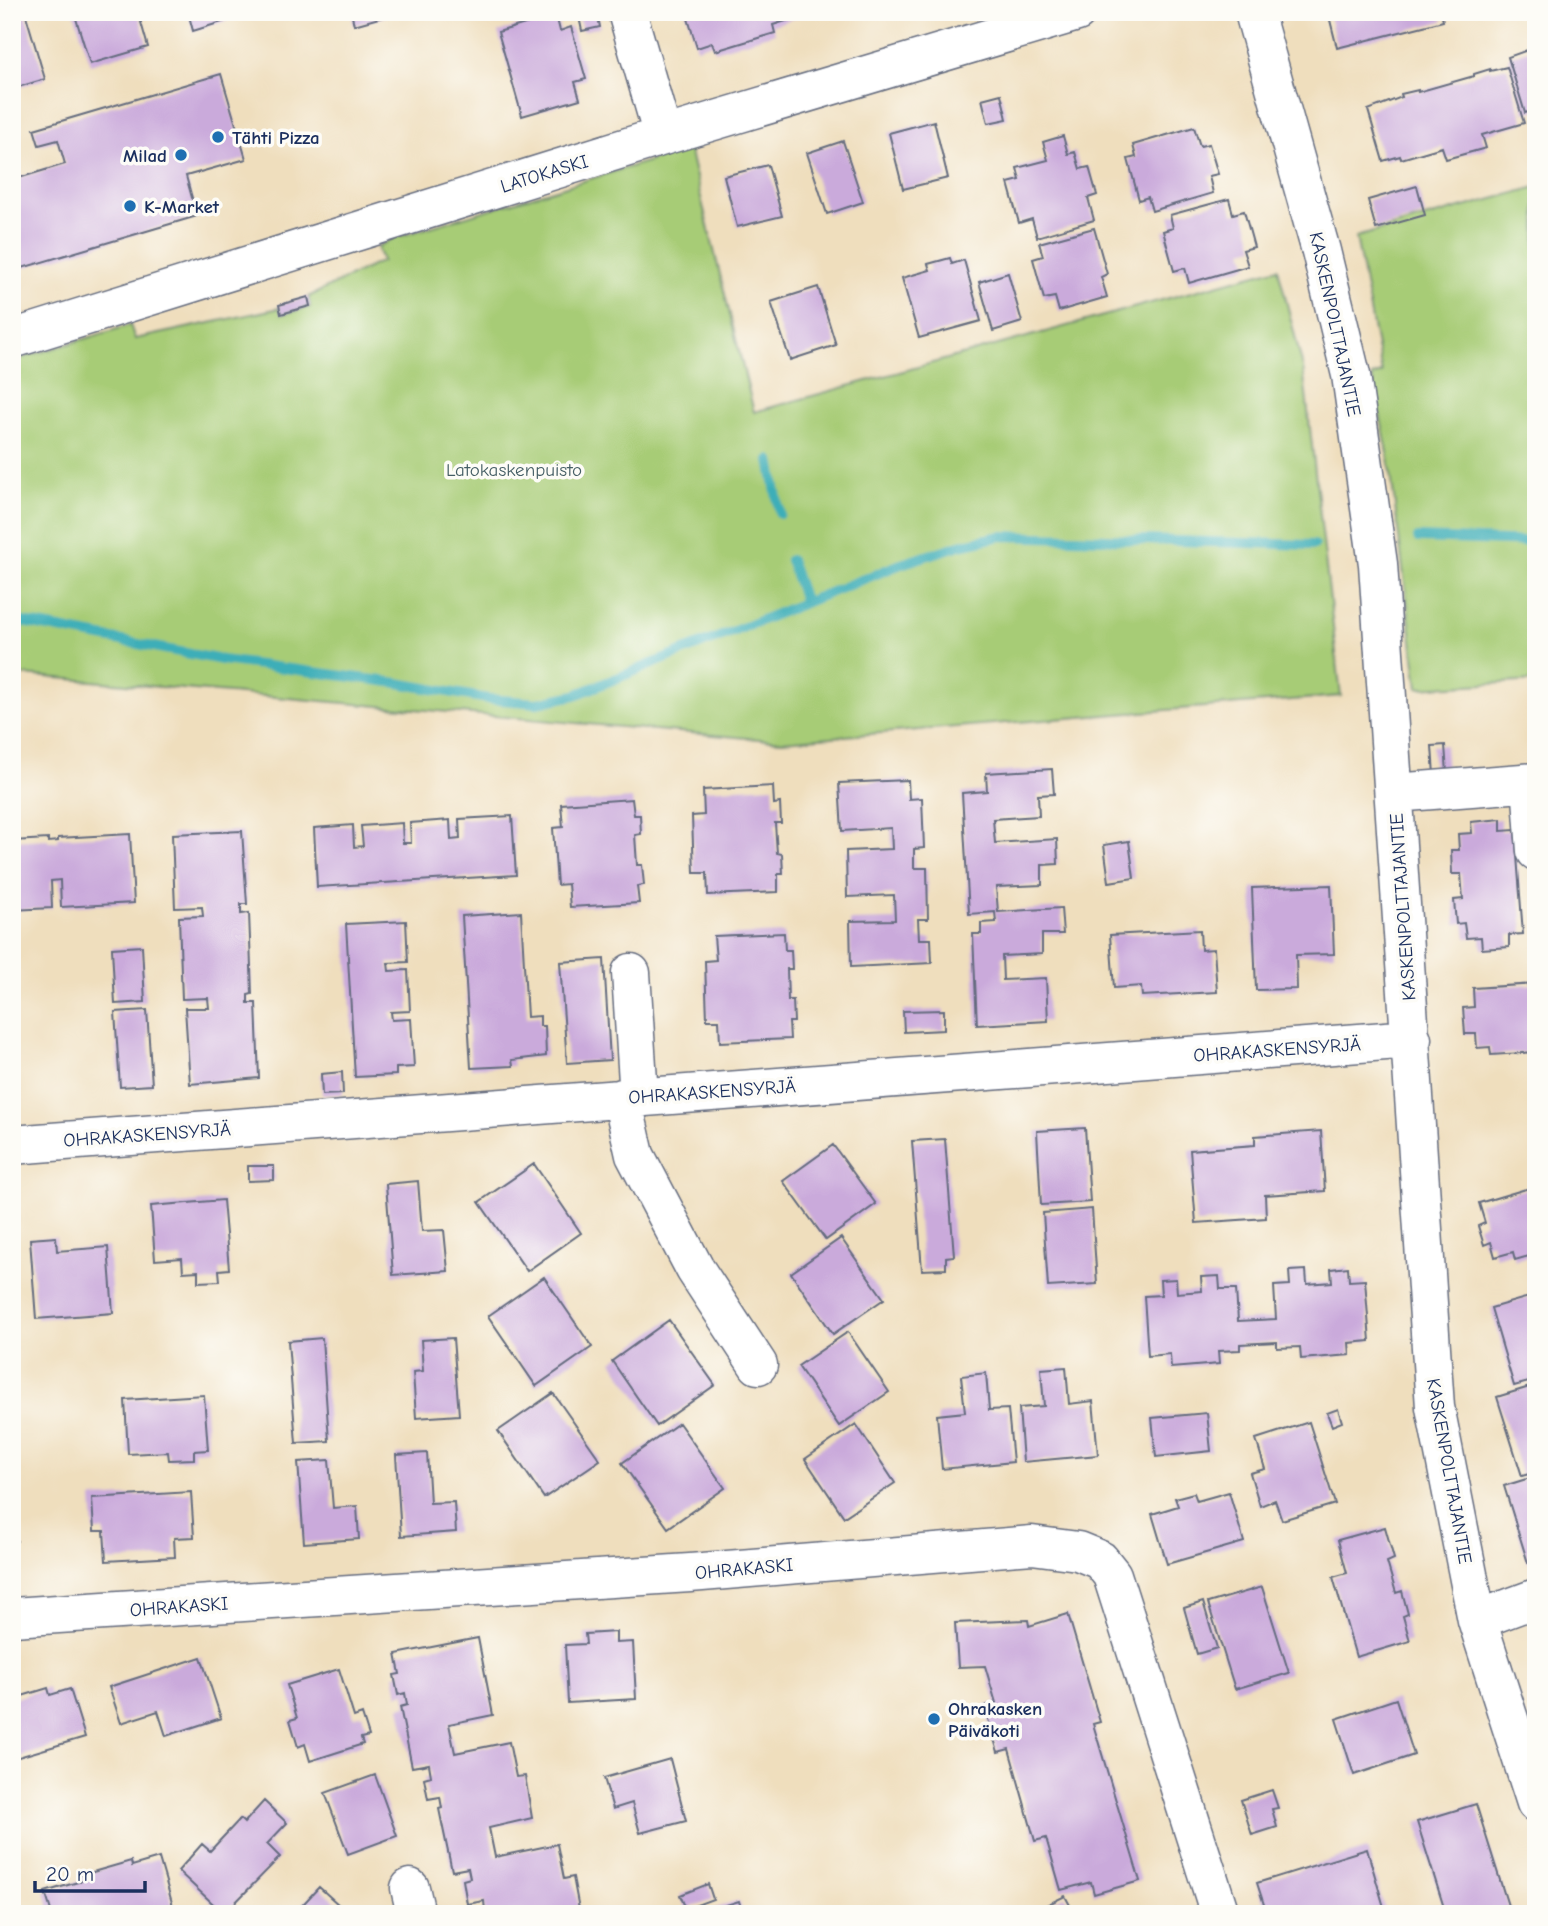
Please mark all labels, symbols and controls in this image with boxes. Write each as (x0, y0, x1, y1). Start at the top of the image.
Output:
place label: Tähti Pizza (232, 127, 320, 149)
marker: Tähti Pizza (210, 129, 226, 145)
place label: Milad (123, 145, 167, 167)
marker: Milad (173, 147, 189, 163)
street label: LATOKASKI (498, 150, 591, 198)
place label: K-Market (144, 196, 220, 218)
marker: K-Market (122, 198, 138, 214)
street label: KASKENPOLTTAJANTIE (1305, 230, 1365, 418)
park label: Latokaskenpuisto (446, 459, 582, 481)
street label: KASKENPOLTTAJANTIE (1385, 812, 1421, 1002)
street label: OHRAKASKENSYRJÄ (1193, 1033, 1362, 1067)
street label: OHRAKASKENSYRJÄ (628, 1075, 797, 1109)
street label: OHRAKASKENSYRJÄ (63, 1118, 232, 1152)
street label: KASKENPOLTTAJANTIE (1422, 1377, 1476, 1566)
street label: OHRAKASKI (694, 1554, 794, 1584)
street label: OHRAKASKI (129, 1593, 229, 1621)
place label: Ohrakasken Päiväkoti (948, 1698, 1042, 1742)
marker: Ohrakasken Päiväkoti (926, 1711, 942, 1727)
scale bar (35, 1849, 145, 1893)
text: 20 m (46, 1862, 94, 1886)

